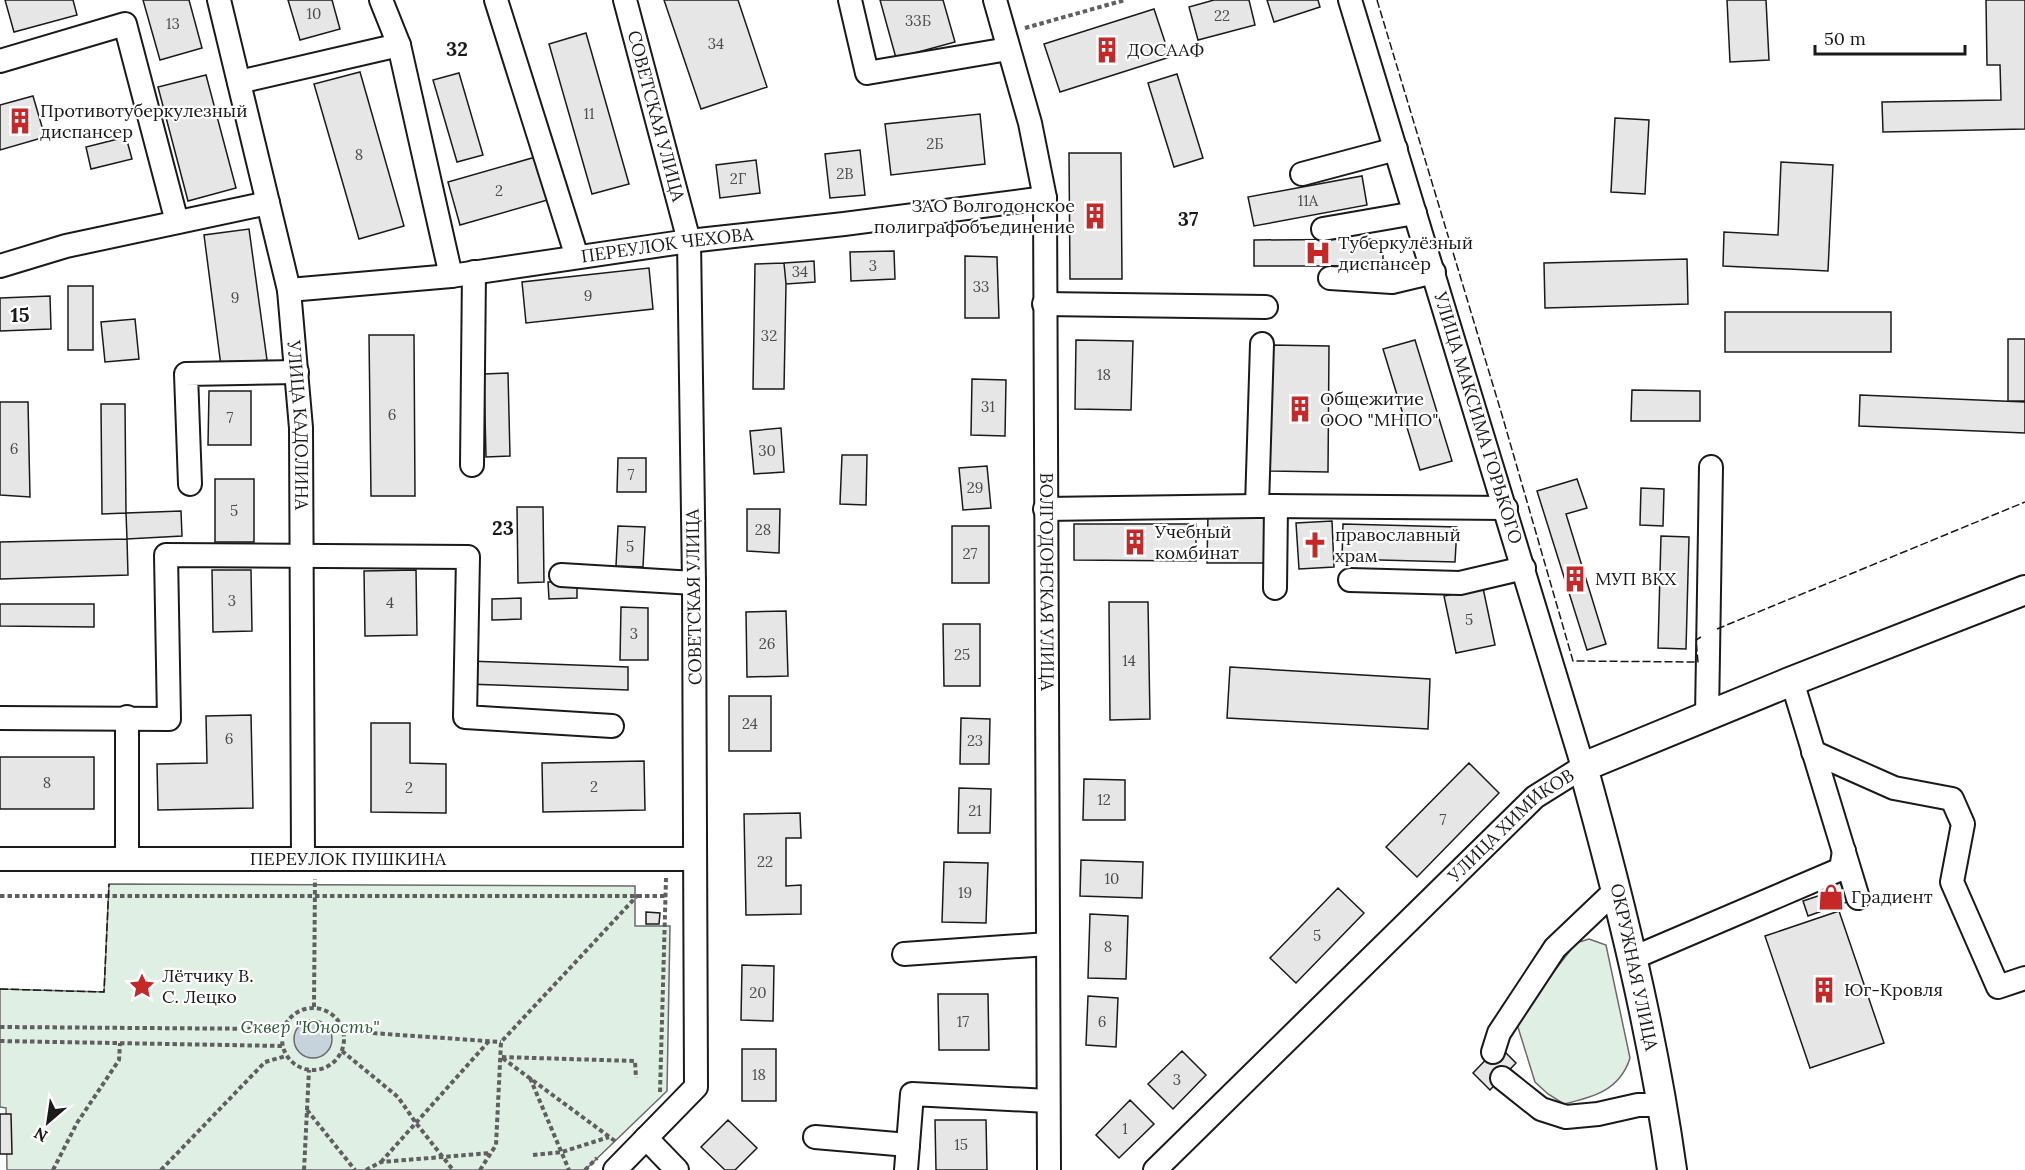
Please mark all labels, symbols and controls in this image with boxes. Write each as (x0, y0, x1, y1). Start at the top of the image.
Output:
house number: 10 (307, 4, 321, 23)
house number: 22 (1214, 6, 1230, 25)
house number: 33Б (905, 11, 931, 30)
house number: 13 (166, 14, 180, 33)
scale bar (1815, 18, 1965, 56)
text: 50 m (1824, 27, 1866, 50)
street label: СОВЕТСКАЯ УЛИЦА (623, 28, 691, 205)
house number: 34 (708, 34, 724, 53)
building icon: ДОСААФ (1092, 35, 1122, 65)
district label: 32 (446, 36, 468, 61)
place label: ДОСААФ (1127, 38, 1204, 61)
place label: Противотуберкулезный диспансер (40, 99, 247, 143)
house number: 11 (584, 104, 594, 123)
building icon: Противотуберкулезный диспансер (5, 106, 35, 136)
house number: 2Б (926, 134, 944, 153)
house number: 8 (355, 145, 363, 164)
house number: 2В (836, 164, 854, 183)
house number: 2Г (730, 169, 746, 188)
house number: 2 (495, 181, 503, 200)
house number: 11А (1298, 191, 1319, 210)
place label: ЗАО Волгодонское полиграфобъединение (874, 194, 1075, 238)
building icon: ЗАО Волгодонское полиграфобъединение (1080, 201, 1110, 231)
district label: 37 (1178, 206, 1198, 231)
street label: ПЕРЕУЛОК ЧЕХОВА (579, 222, 755, 268)
place label: Туберкулёзный диспансер (1338, 231, 1473, 275)
hospital icon: Туберкулёзный диспансер (1303, 238, 1333, 268)
house number: 3 (869, 256, 877, 275)
house number: 34 (792, 262, 808, 281)
house number: 33 (973, 277, 989, 296)
house number: 9 (584, 286, 592, 305)
house number: 9 (231, 288, 239, 307)
street label: УЛИЦА МАКСИМА ГОРЬКОГО (1429, 288, 1528, 547)
district label: 15 (11, 302, 30, 327)
house number: 32 (761, 326, 777, 345)
street label: УЛИЦА КАДОЛИНА (282, 339, 313, 511)
house number: 18 (1097, 365, 1111, 384)
place label: Общежитие ООО "МНПО" (1320, 387, 1438, 431)
building icon: Общежитие ООО "МНПО" (1285, 394, 1315, 424)
house number: 31 (981, 397, 995, 416)
house number: 6 (388, 405, 396, 424)
house number: 7 (227, 408, 234, 427)
house number: 6 (10, 439, 18, 458)
house number: 30 (758, 441, 776, 460)
house number: 7 (628, 465, 635, 484)
street label: ВОЛГОДОНСКАЯ УЛИЦА (1035, 472, 1059, 692)
house number: 29 (967, 478, 983, 497)
house number: 5 (230, 501, 238, 520)
street label: СОВЕТСКАЯ УЛИЦА (680, 508, 707, 685)
district label: 23 (492, 515, 514, 540)
house number: 28 (755, 520, 771, 539)
place label: Учебный комбинат (1154, 520, 1239, 564)
place label: православный храм (1335, 523, 1461, 567)
building icon: Учебный комбинат (1120, 527, 1150, 557)
church icon: православный храм (1300, 530, 1330, 560)
house number: 5 (626, 537, 634, 556)
house number: 27 (963, 544, 978, 563)
building icon: МУП ВКХ (1560, 564, 1590, 594)
place label: МУП ВКХ (1595, 567, 1676, 590)
house number: 3 (228, 591, 236, 610)
house number: 4 (386, 593, 394, 612)
house number: 5 (1465, 610, 1473, 629)
house number: 3 (630, 624, 638, 643)
house number: 26 (759, 634, 775, 653)
house number: 25 (954, 645, 970, 664)
house number: 14 (1122, 651, 1136, 670)
house number: 24 (742, 714, 758, 733)
house number: 6 (225, 729, 233, 748)
house number: 23 (967, 731, 983, 750)
street label: УЛИЦА ХИМИКОВ (1442, 763, 1578, 888)
house number: 8 (43, 773, 51, 792)
house number: 2 (590, 777, 598, 796)
house number: 2 (405, 778, 413, 797)
house number: 12 (1097, 790, 1111, 809)
house number: 21 (968, 801, 982, 820)
house number: 7 (1440, 810, 1447, 829)
street label: ПЕРЕУЛОК ПУШКИНА (250, 847, 447, 870)
house number: 22 (757, 852, 773, 871)
house number: 10 (1105, 869, 1119, 888)
street label: ОКРУЖНАЯ УЛИЦА (1606, 881, 1664, 1053)
shop icon: Градиент (1816, 882, 1846, 912)
house number: 19 (958, 883, 972, 902)
place label: Градиент (1851, 885, 1933, 908)
house number: 5 (1313, 926, 1321, 945)
house number: 8 (1104, 937, 1112, 956)
place label: Лётчику В. С. Лецко (162, 964, 254, 1008)
place icon: Лётчику В. С. Лецко (127, 971, 157, 1001)
building icon: Юг-Кровля (1809, 975, 1839, 1005)
place label: Юг-Кровля (1844, 978, 1943, 1001)
house number: 20 (749, 983, 767, 1002)
house number: 17 (957, 1012, 969, 1031)
house number: 6 (1098, 1012, 1106, 1031)
park label: Сквер "Юность" (241, 1015, 379, 1038)
house number: 18 (752, 1065, 766, 1084)
house number: 3 (1173, 1070, 1181, 1089)
north arrow (18, 1092, 78, 1152)
house number: 1 (1122, 1119, 1128, 1138)
text: N (30, 1123, 51, 1147)
house number: 15 (954, 1135, 968, 1154)

